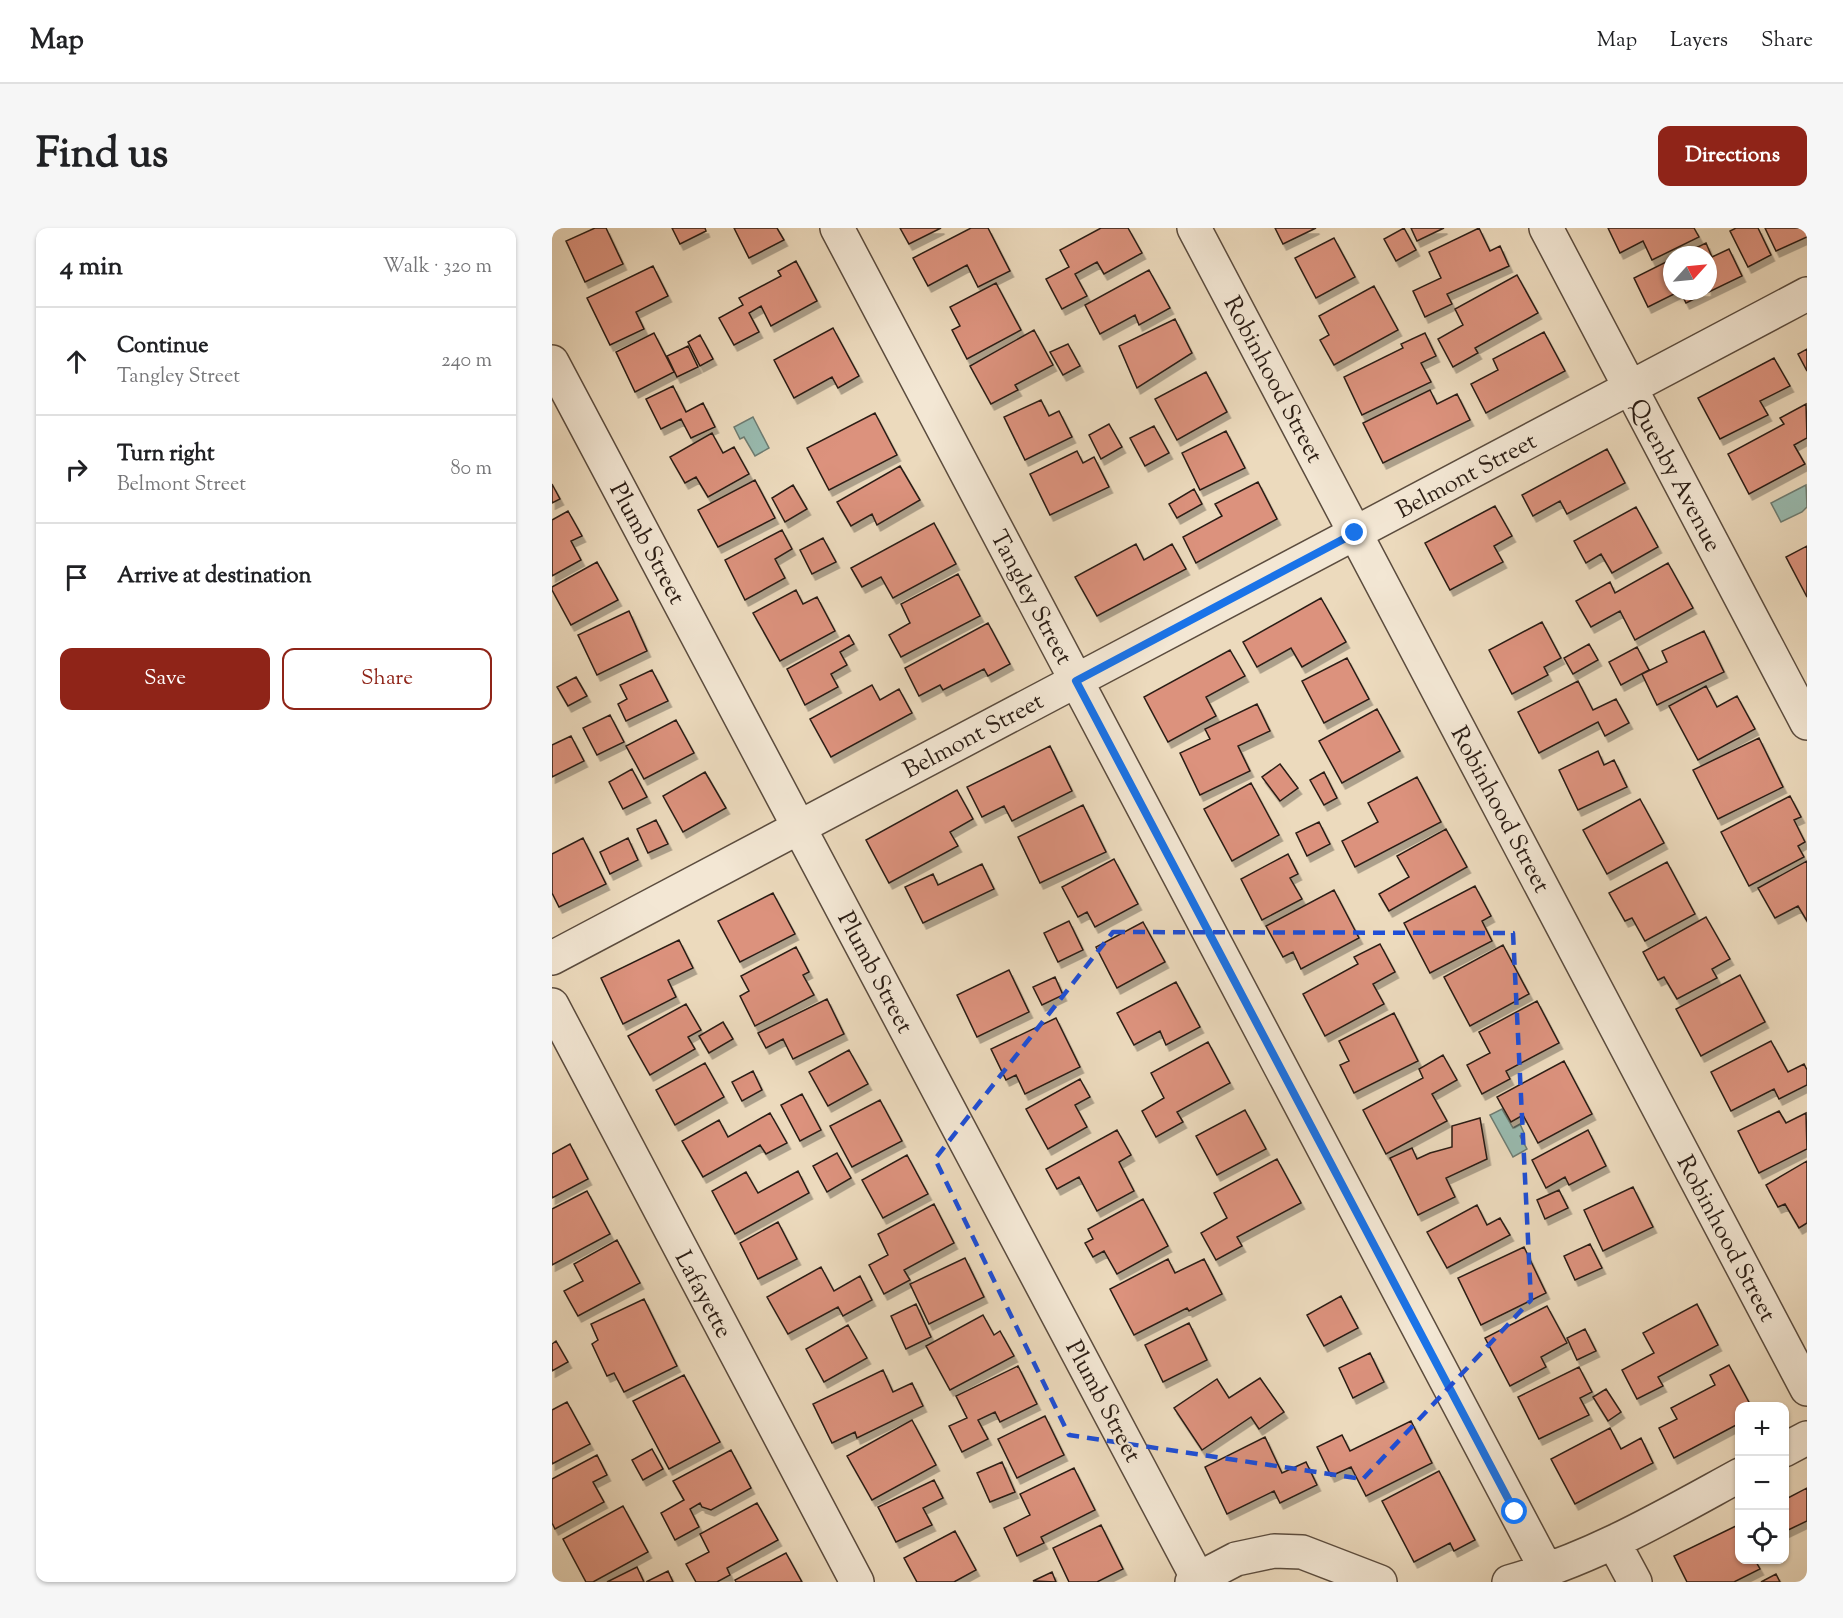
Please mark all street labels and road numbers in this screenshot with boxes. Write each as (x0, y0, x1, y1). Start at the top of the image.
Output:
street label: Robinhood Street (1214, 291, 1331, 469)
street label: Quenby Avenue (1620, 393, 1729, 558)
street label: Belmont Street (1391, 425, 1543, 528)
street label: Plumb Street (600, 477, 693, 611)
street label: Tangley Street (981, 525, 1080, 671)
street label: Belmont Street (898, 685, 1050, 788)
street label: Robinhood Street (1441, 721, 1558, 899)
street label: Plumb Street (828, 906, 921, 1040)
street label: Robinhood Street (1667, 1150, 1784, 1328)
street label: Lafayette (665, 1245, 739, 1345)
street label: Plumb Street (1056, 1335, 1149, 1469)

